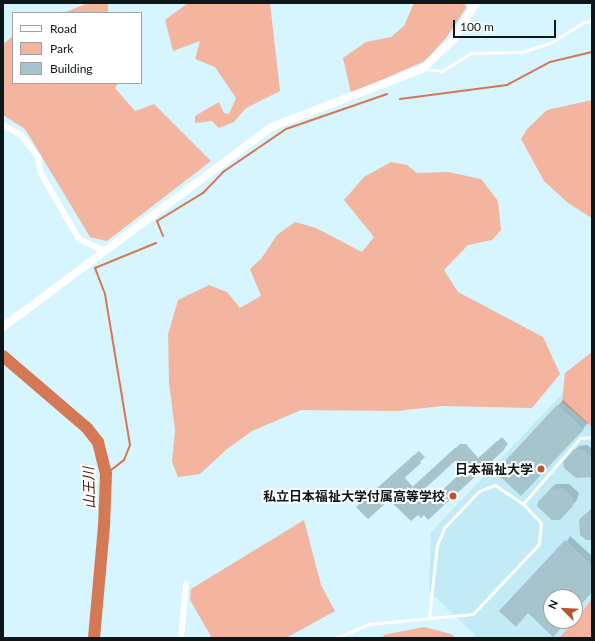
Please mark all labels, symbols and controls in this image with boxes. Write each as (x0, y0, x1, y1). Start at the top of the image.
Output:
legend (12, 12, 142, 84)
scale bar (455, 12, 558, 38)
text: 100 m (460, 19, 494, 34)
text: Road (50, 21, 77, 36)
text: Park (50, 41, 73, 56)
text: Building (50, 61, 93, 76)
place label: 日本福祉大学 (455, 461, 533, 477)
marker: 日本福祉大学 (536, 464, 546, 474)
water label: 山王川 (80, 467, 98, 509)
place label: 私立日本福祉大学付属高等学校 (263, 488, 445, 504)
marker: 私立日本福祉大学付属高等学校 (448, 491, 458, 501)
north arrow (543, 589, 583, 629)
text: N (545, 598, 560, 611)

